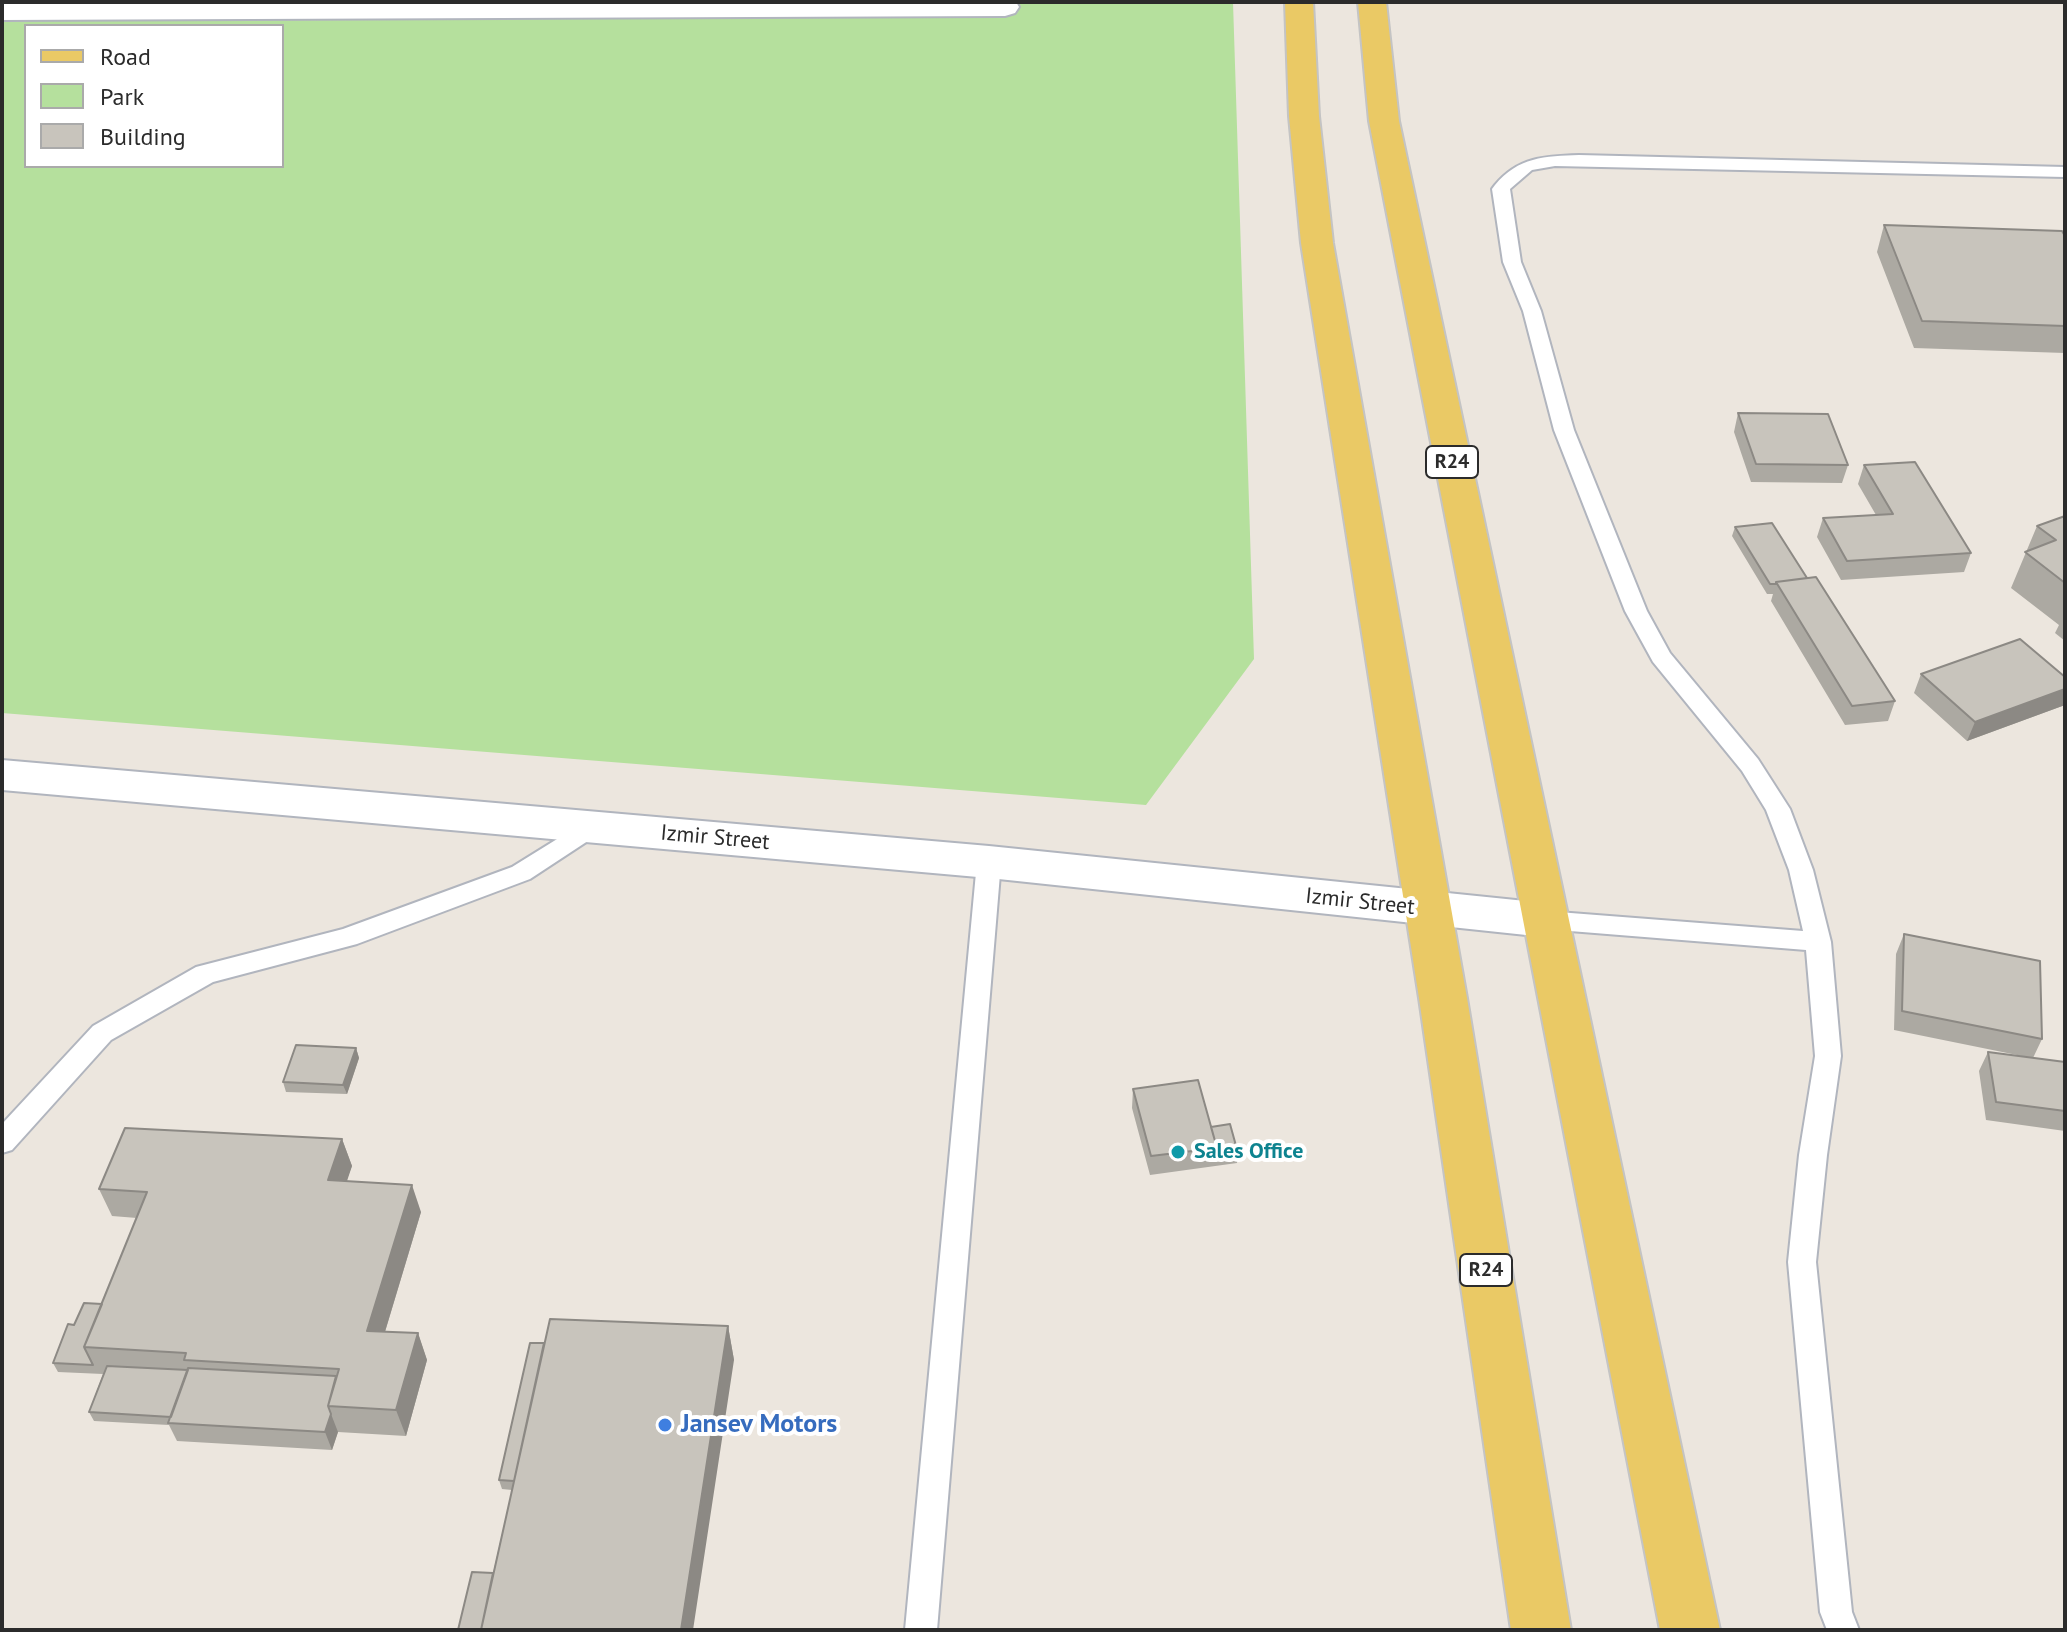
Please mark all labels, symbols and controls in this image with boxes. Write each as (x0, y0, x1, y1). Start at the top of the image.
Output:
legend (24, 24, 284, 168)
text: Road (100, 41, 151, 72)
text: Park (100, 81, 144, 112)
text: Building (100, 121, 186, 152)
road number: R24 (1426, 446, 1478, 478)
street label: Izmir Street (659, 820, 771, 856)
street label: Izmir Street (1304, 883, 1416, 921)
place label: Sales Office (1194, 1139, 1303, 1165)
marker: Sales Office (1169, 1143, 1187, 1161)
road number: R24 (1460, 1254, 1512, 1286)
place label: Jansev Motors (681, 1409, 837, 1441)
marker: Jansev Motors (656, 1416, 674, 1434)

